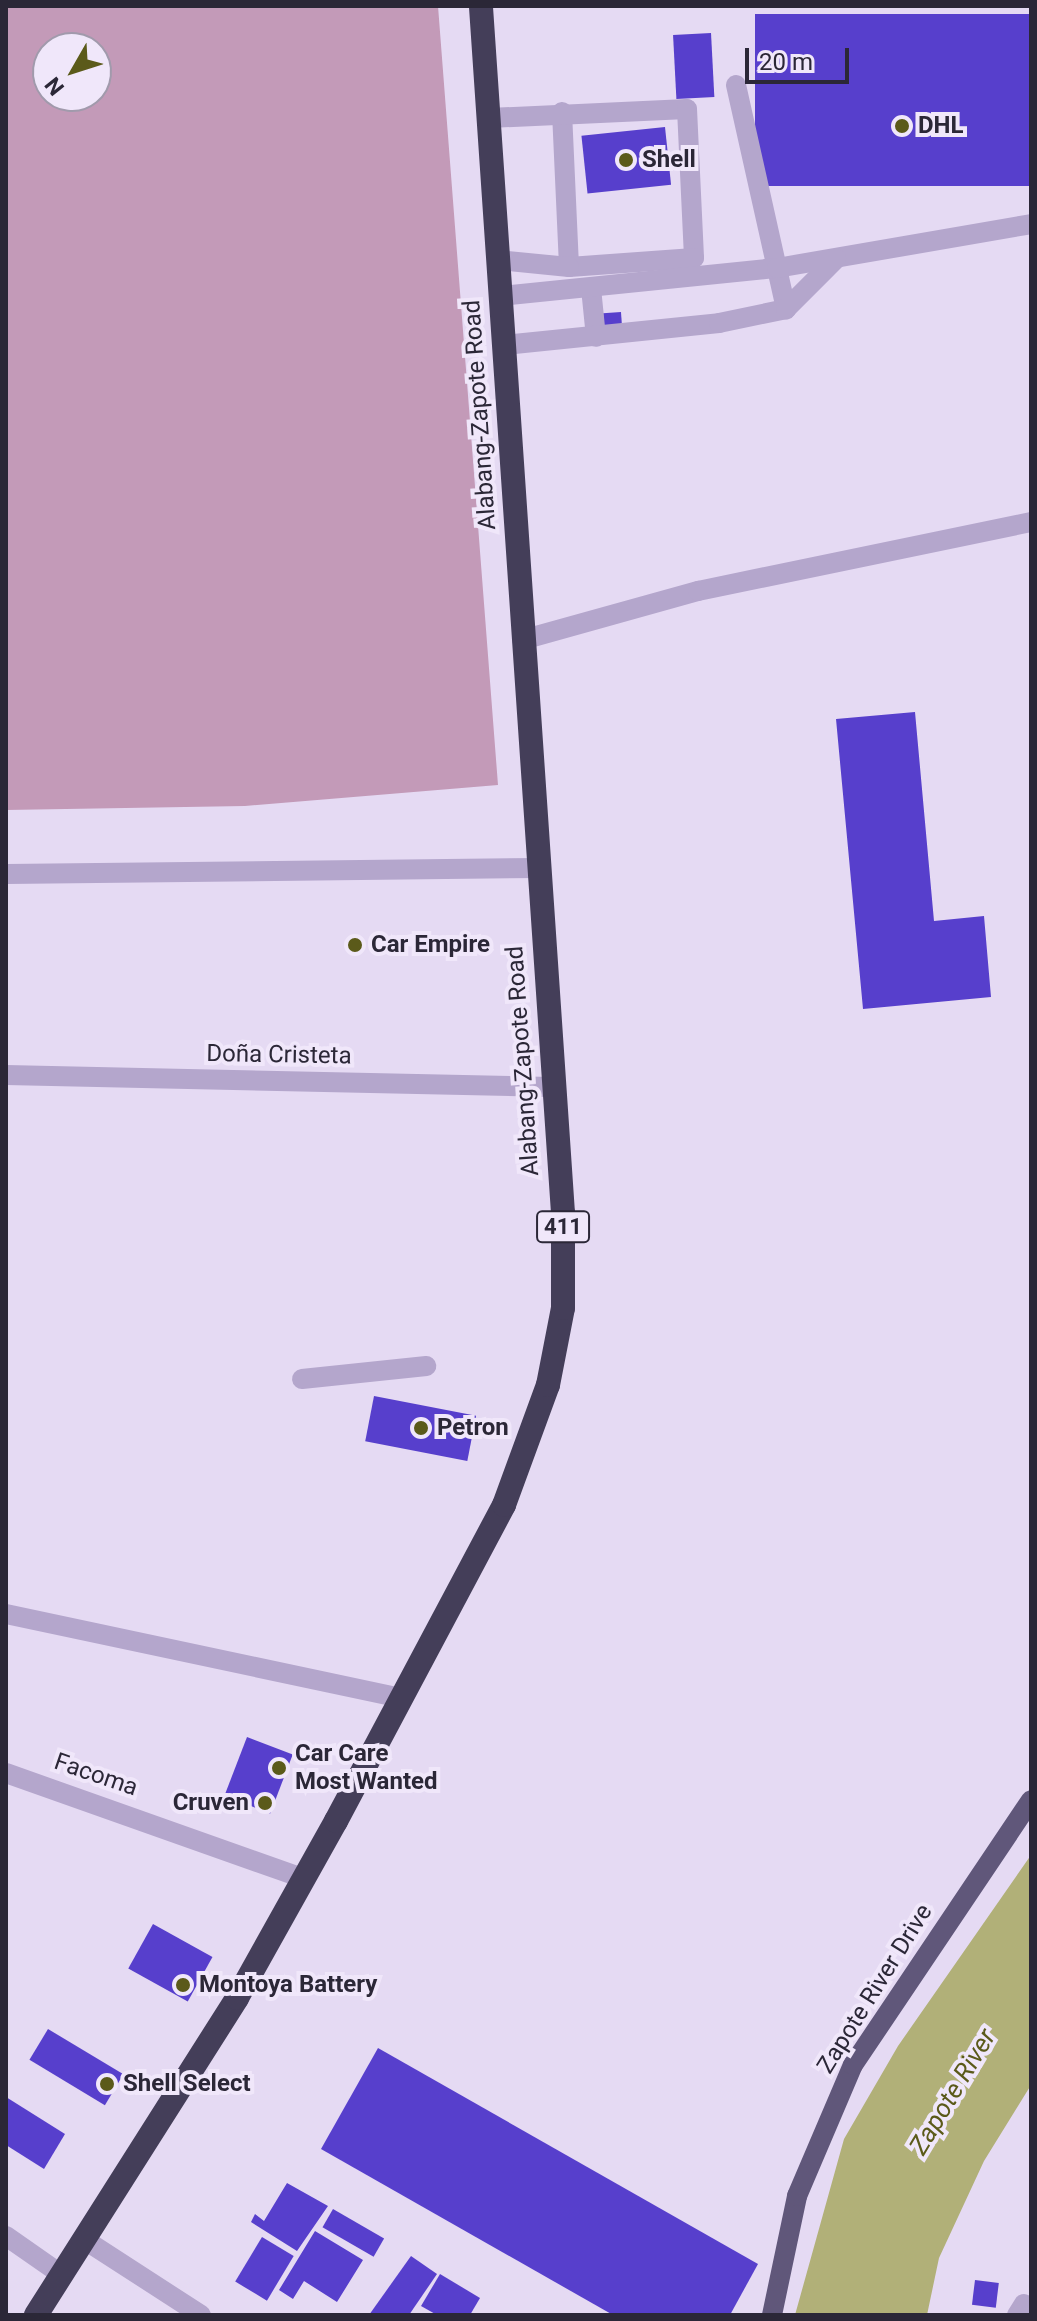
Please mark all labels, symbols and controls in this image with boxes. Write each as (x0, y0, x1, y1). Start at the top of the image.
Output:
north arrow (32, 32, 112, 112)
scale bar (749, 32, 853, 82)
text: 20 m (759, 48, 813, 76)
text: N (40, 72, 69, 100)
place label: DHL (918, 112, 964, 140)
marker: DHL (893, 117, 911, 135)
place label: Shell (642, 146, 696, 174)
marker: Shell (617, 151, 635, 169)
street label: Alabang-Zapote Road (458, 299, 502, 531)
place label: Car Empire (371, 931, 490, 959)
marker: Car Empire (346, 936, 364, 954)
street label: Alabang-Zapote Road (501, 945, 545, 1177)
street label: Doña Cristeta (206, 1039, 352, 1071)
road number: 411 (535, 1209, 591, 1245)
place label: Petron (437, 1414, 509, 1442)
marker: Petron (412, 1419, 430, 1437)
place label: Car Care Most Wanted (295, 1740, 437, 1796)
street label: Facoma (51, 1747, 141, 1803)
marker: Car Care Most Wanted (270, 1759, 288, 1777)
place label: Cruven (173, 1789, 249, 1817)
marker: Cruven (256, 1794, 274, 1812)
street label: Zapote River Drive (811, 1899, 939, 2079)
place label: Montoya Battery (199, 1971, 377, 1999)
marker: Montoya Battery (174, 1976, 192, 1994)
water label: Zapote River (903, 2024, 1003, 2160)
place label: Shell Select (123, 2070, 251, 2098)
marker: Shell Select (98, 2075, 116, 2093)

